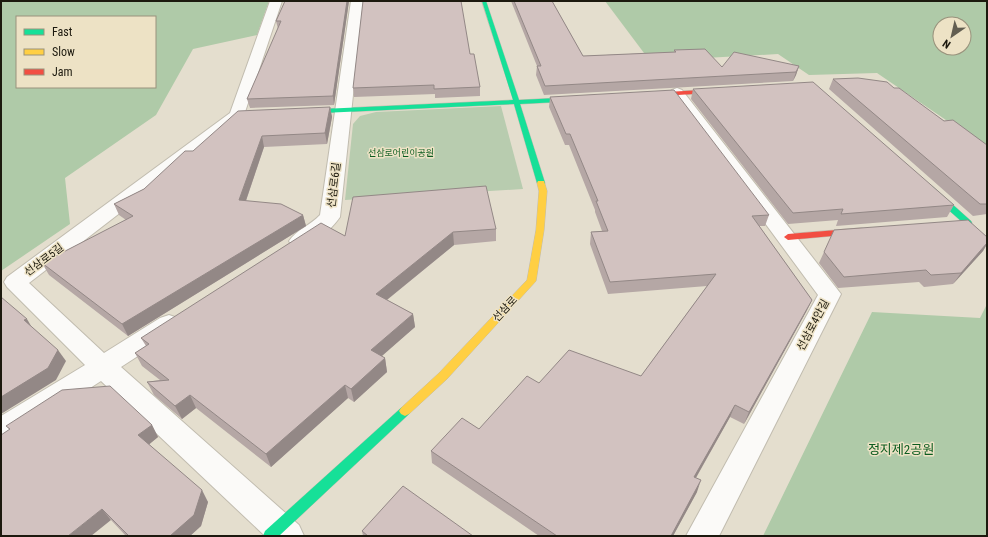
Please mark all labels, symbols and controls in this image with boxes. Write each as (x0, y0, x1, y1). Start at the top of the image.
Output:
legend (16, 16, 156, 88)
north arrow (932, 16, 972, 56)
text: Fast (52, 25, 73, 39)
text: N (940, 36, 953, 51)
text: Slow (52, 45, 75, 59)
text: Jam (52, 65, 73, 79)
park label: 선삼로어린이공원 (368, 148, 434, 158)
street label: 선삼로6길 (325, 161, 343, 209)
street label: 선삼로5길 (22, 241, 66, 279)
street label: 선삼로 (490, 293, 520, 325)
street label: 선삼로4안길 (794, 297, 832, 353)
park label: 정지제2공원 (868, 442, 934, 457)

